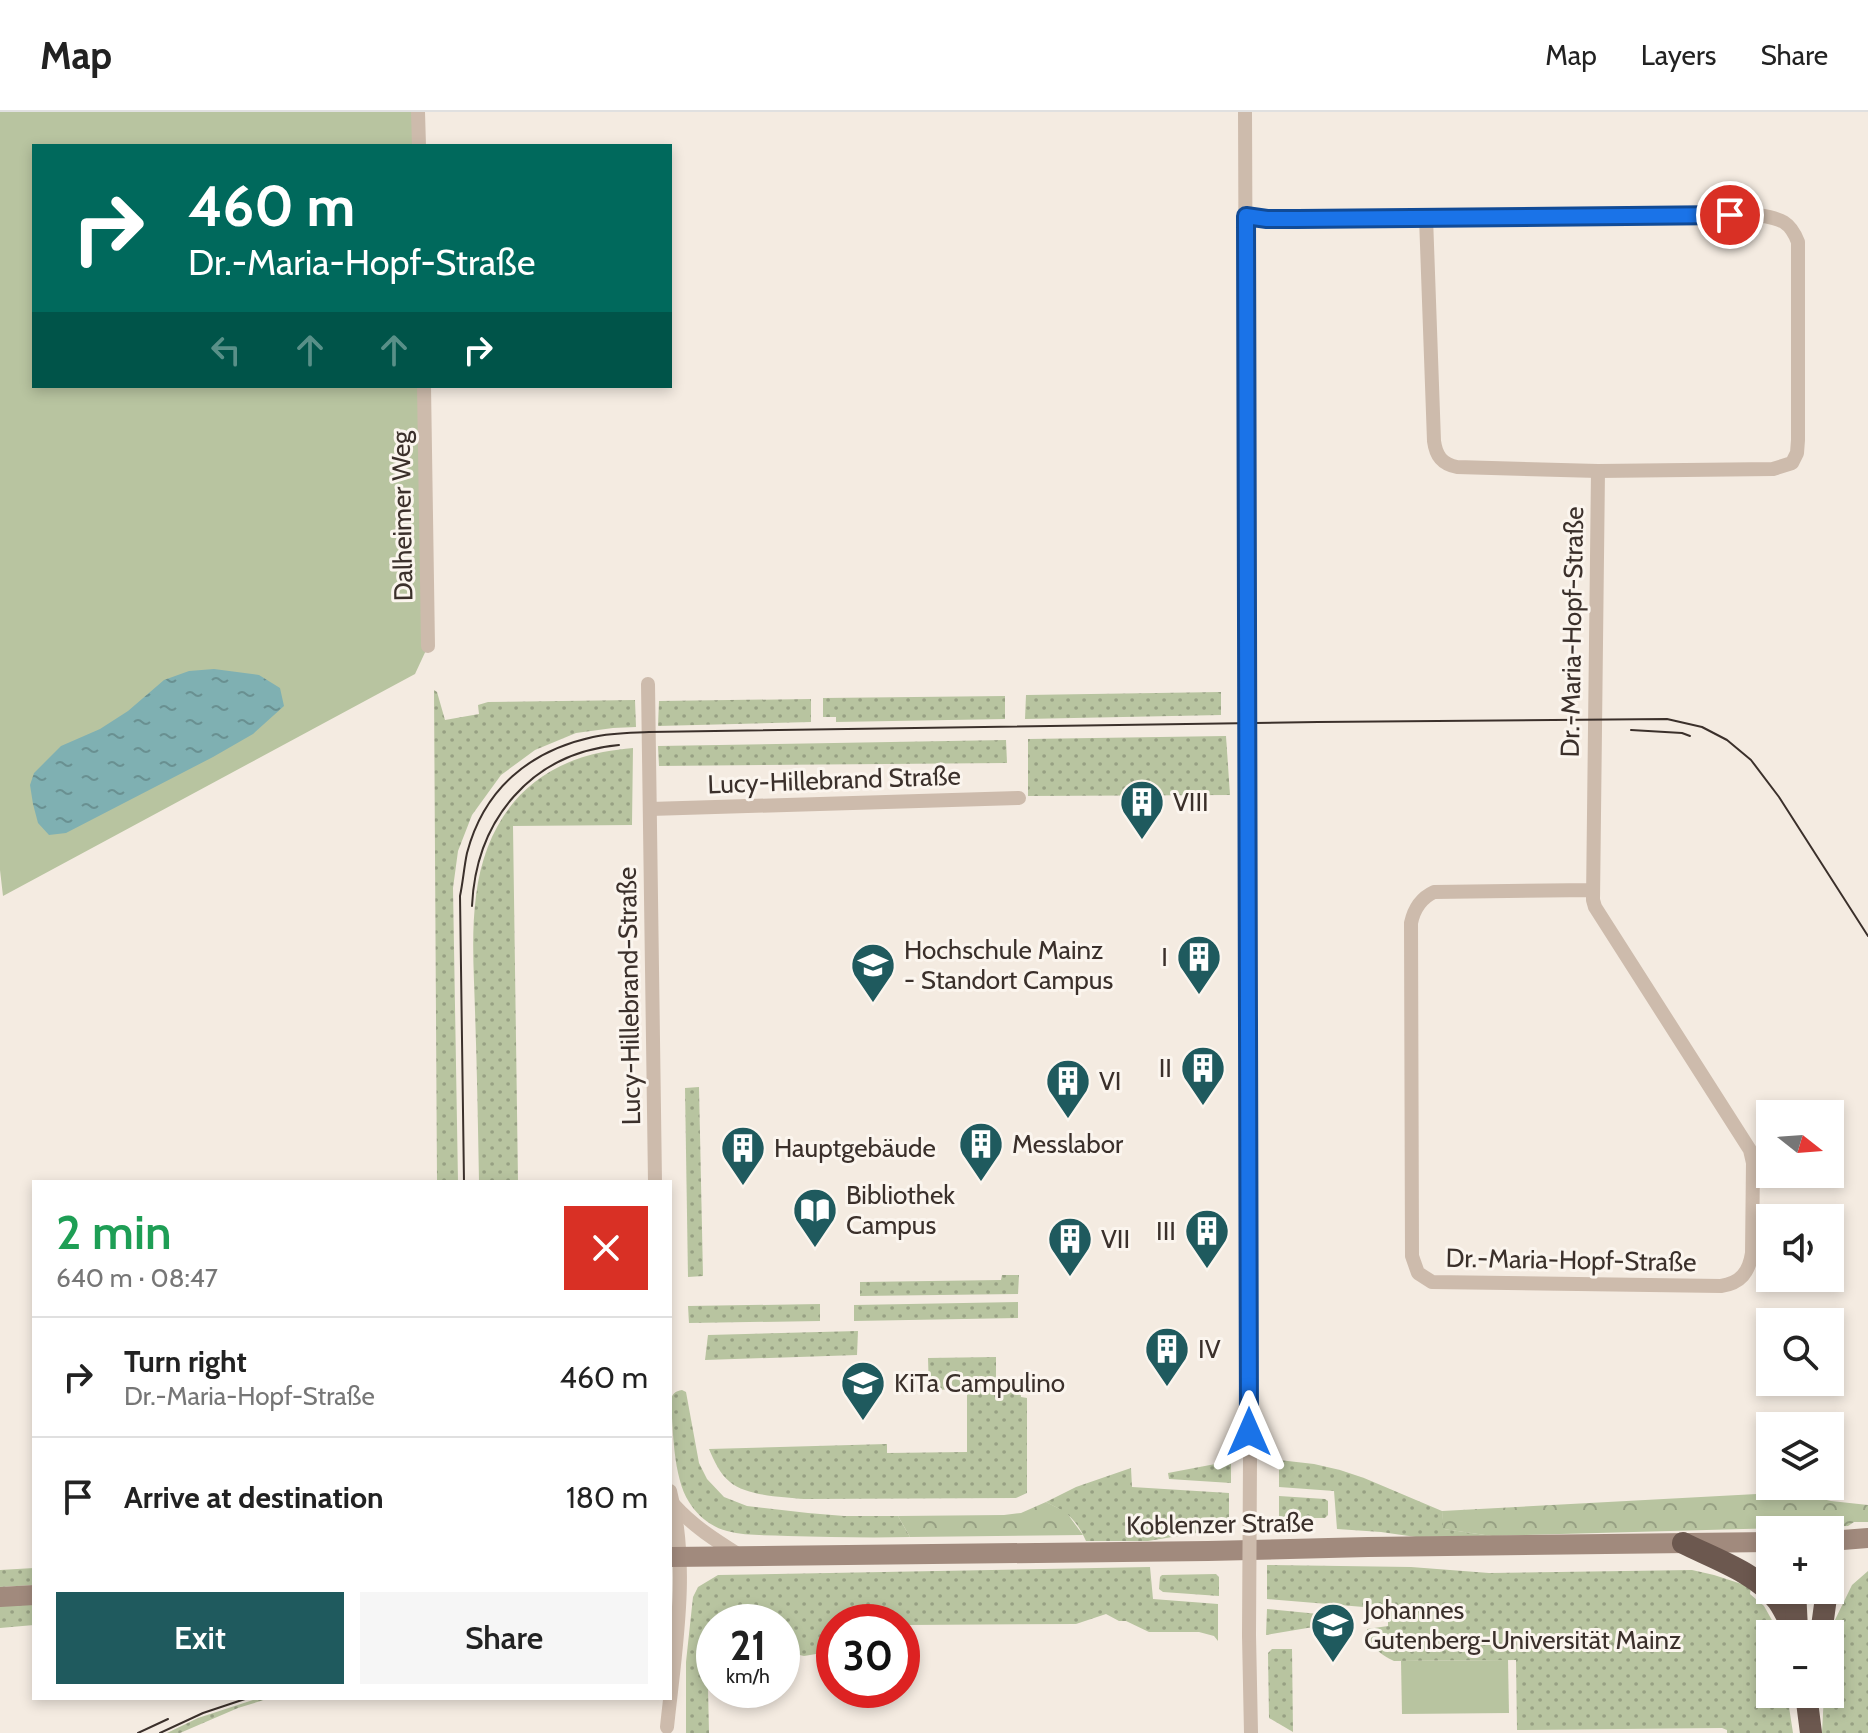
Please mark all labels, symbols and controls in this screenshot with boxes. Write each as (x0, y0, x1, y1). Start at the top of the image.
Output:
text: Map (40, 32, 112, 79)
text: Map (1545, 38, 1597, 72)
text: Layers (1641, 38, 1716, 72)
text: Share (1760, 38, 1828, 72)
text: 460 m (188, 172, 355, 240)
icon: right (56, 176, 160, 280)
pin (1696, 181, 1764, 249)
icon: arrive (1708, 193, 1752, 237)
text: Dr.-Maria-Hopf-Straße (188, 240, 535, 284)
icon: left (204, 328, 248, 372)
icon: ahead (288, 328, 332, 372)
icon: ahead (372, 328, 416, 372)
icon: right (456, 328, 500, 372)
street label: Dalheimer Weg (384, 430, 419, 601)
street label: Dr.-Maria-Hopf-Straße (1554, 506, 1590, 758)
street label: Lucy-Hillebrand Straße (707, 760, 961, 800)
building icon: VIII (1118, 778, 1166, 841)
place label: VIII (1173, 786, 1209, 818)
street label: Lucy-Hillebrand-Straße (611, 867, 647, 1125)
building icon: I (1175, 933, 1223, 996)
place label: Hochschule Mainz - Standort Campus (904, 934, 1113, 996)
school or university icon: Hochschule Mainz - Standort Campus (849, 941, 897, 1004)
place label: I (1161, 941, 1168, 973)
building icon: II (1179, 1044, 1227, 1107)
place label: II (1159, 1052, 1172, 1084)
building icon: VI (1044, 1057, 1092, 1120)
place label: VI (1099, 1065, 1122, 1097)
north arrow (1756, 1100, 1844, 1188)
map controls (1756, 1100, 1844, 1708)
building icon: Messlabor (957, 1120, 1005, 1183)
building icon: Hauptgebäude (719, 1124, 767, 1187)
place label: Messlabor (1012, 1128, 1124, 1160)
place label: Hauptgebäude (774, 1132, 936, 1164)
place label: Bibliothek Campus (846, 1179, 955, 1241)
library icon: Bibliothek Campus (791, 1186, 839, 1249)
text: 2 min (56, 1203, 172, 1261)
button: sound (1756, 1204, 1844, 1292)
button: close (564, 1206, 648, 1290)
building icon: III (1183, 1207, 1231, 1270)
building icon: VII (1046, 1215, 1094, 1278)
place label: III (1156, 1215, 1176, 1247)
place label: VII (1101, 1223, 1130, 1255)
street label: Dr.-Maria-Hopf-Straße (1445, 1242, 1697, 1278)
text: 640 m · 08:47 (56, 1262, 218, 1294)
button: search (1756, 1308, 1844, 1396)
building icon: IV (1143, 1325, 1191, 1388)
place label: IV (1198, 1333, 1221, 1365)
text: Turn right (124, 1343, 247, 1380)
icon: right (56, 1355, 100, 1399)
text: 460 m (560, 1359, 648, 1396)
school or university icon: KiTa Campulino (839, 1359, 887, 1422)
place label: KiTa Campulino (894, 1367, 1065, 1399)
text: Dr.-Maria-Hopf-Straße (124, 1380, 375, 1412)
position arrow (1207, 1390, 1291, 1474)
button: layers (1756, 1412, 1844, 1500)
icon: arrive (56, 1475, 100, 1519)
text: Arrive at destination (124, 1479, 384, 1516)
text: 180 m (566, 1479, 648, 1516)
street label: Koblenzer Straße (1126, 1506, 1314, 1542)
button: + (1756, 1516, 1844, 1604)
button: Exit (56, 1592, 344, 1684)
button: Share (360, 1592, 648, 1684)
place label: Johannes Gutenberg-Universität Mainz (1363, 1594, 1681, 1656)
school or university icon: Johannes Gutenberg-Universität Mainz (1309, 1601, 1357, 1664)
speed limit sign: 30 (816, 1604, 920, 1708)
button: − (1756, 1620, 1844, 1708)
text: 21 (730, 1621, 766, 1670)
text: km/h (726, 1664, 770, 1688)

